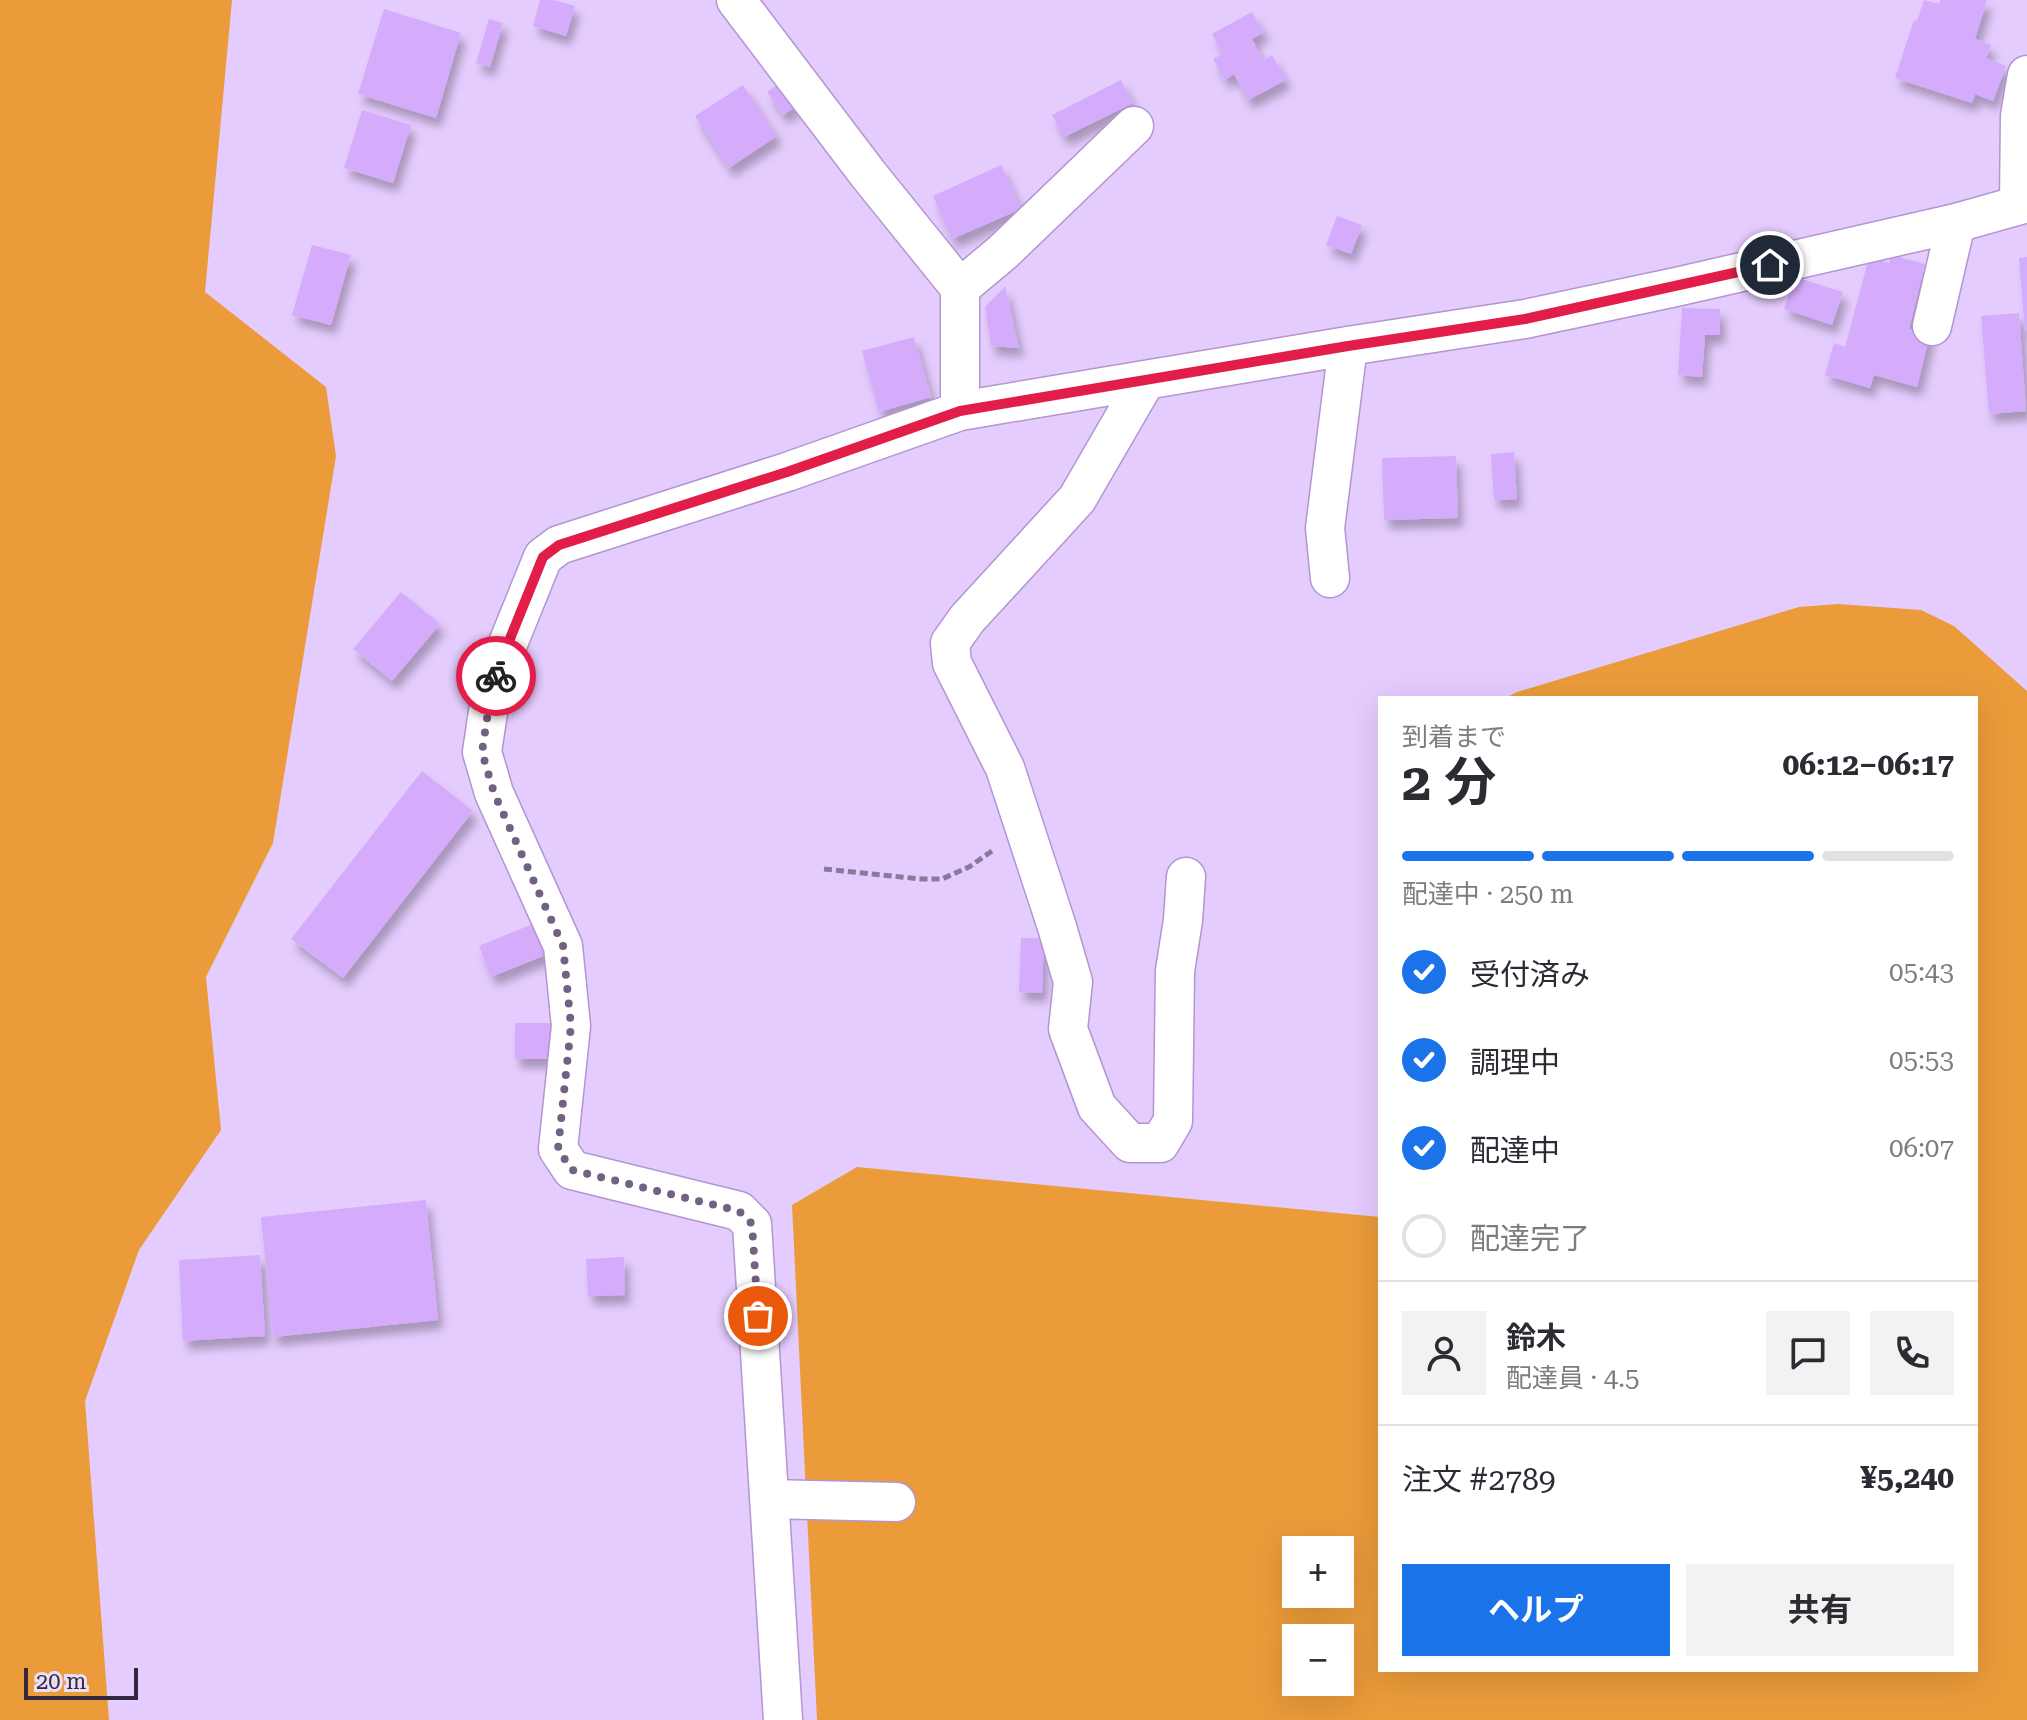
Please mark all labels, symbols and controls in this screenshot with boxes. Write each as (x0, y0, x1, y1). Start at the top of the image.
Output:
pin (1736, 231, 1804, 299)
icon: home (1748, 243, 1792, 287)
courier (456, 636, 536, 716)
icon: bike (474, 654, 518, 698)
text: 到着まで (1402, 722, 1506, 752)
text: 06:12–06:17 (1782, 747, 1954, 782)
text: 2 分 (1402, 752, 1496, 813)
text: 配達中 · 250 m (1402, 879, 1574, 909)
icon: check (1402, 950, 1446, 994)
text: 受付済み (1470, 957, 1590, 992)
text: 05:43 (1889, 957, 1954, 987)
icon: check (1402, 1038, 1446, 1082)
text: 調理中 (1470, 1045, 1560, 1080)
text: 05:53 (1889, 1045, 1954, 1075)
icon: check (1402, 1126, 1446, 1170)
text: 配達中 (1470, 1133, 1560, 1168)
text: 06:07 (1889, 1133, 1954, 1163)
text: 配達完了 (1470, 1221, 1590, 1256)
pin (724, 1282, 792, 1350)
icon: bag (736, 1294, 780, 1338)
button: person (1402, 1311, 1486, 1395)
button: chat (1766, 1311, 1850, 1395)
button: phone (1870, 1311, 1954, 1395)
text: 鈴木 (1506, 1320, 1566, 1355)
text: 配達員 · 4.5 (1506, 1363, 1640, 1393)
text: ¥5,240 (1860, 1460, 1954, 1495)
text: 注文 #2789 (1402, 1462, 1556, 1497)
map controls (1282, 1536, 1354, 1696)
button: + (1282, 1536, 1354, 1608)
button: ヘルプ (1402, 1564, 1670, 1656)
button: 共有 (1686, 1564, 1954, 1656)
button: − (1282, 1624, 1354, 1696)
scale bar (24, 1664, 138, 1700)
text: 20 m (36, 1669, 86, 1694)

